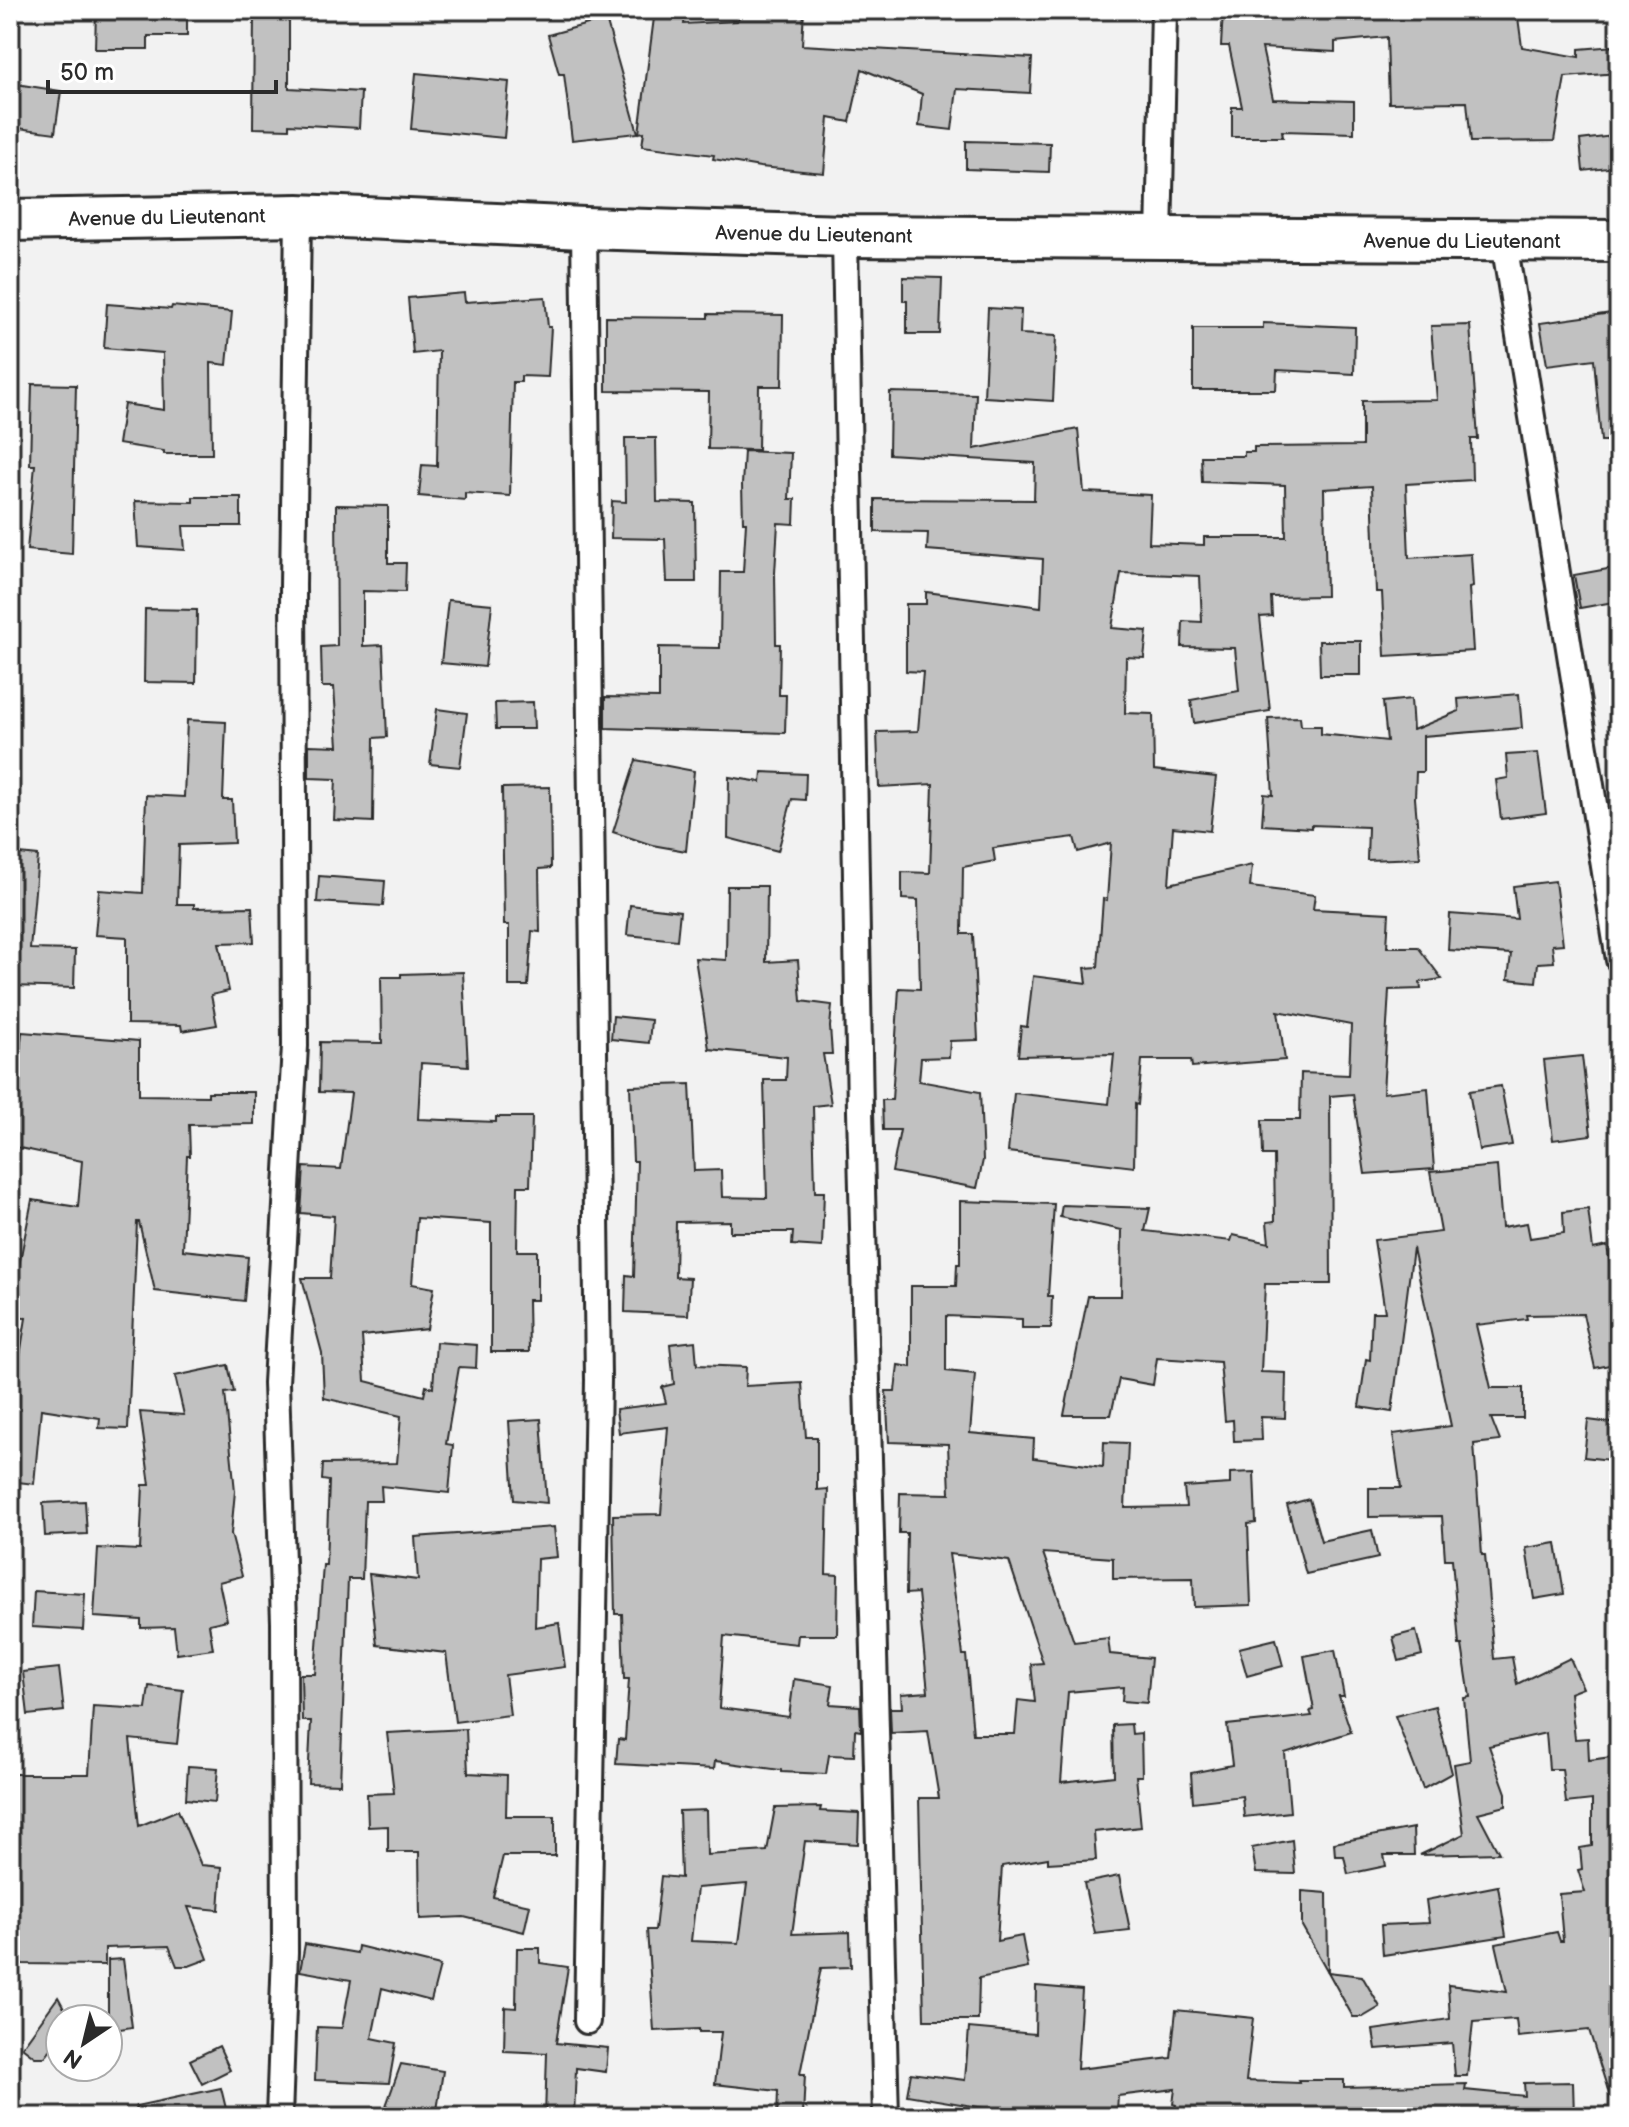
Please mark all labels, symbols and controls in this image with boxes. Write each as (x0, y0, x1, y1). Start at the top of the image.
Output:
scale bar (48, 44, 276, 94)
text: 50 m (60, 58, 114, 87)
street label: Avenue du Lieutenant (68, 204, 266, 232)
street label: Avenue du Lieutenant (715, 221, 913, 249)
street label: Avenue du Lieutenant (1363, 230, 1561, 254)
north arrow (44, 2003, 124, 2083)
text: N (59, 2042, 88, 2074)

